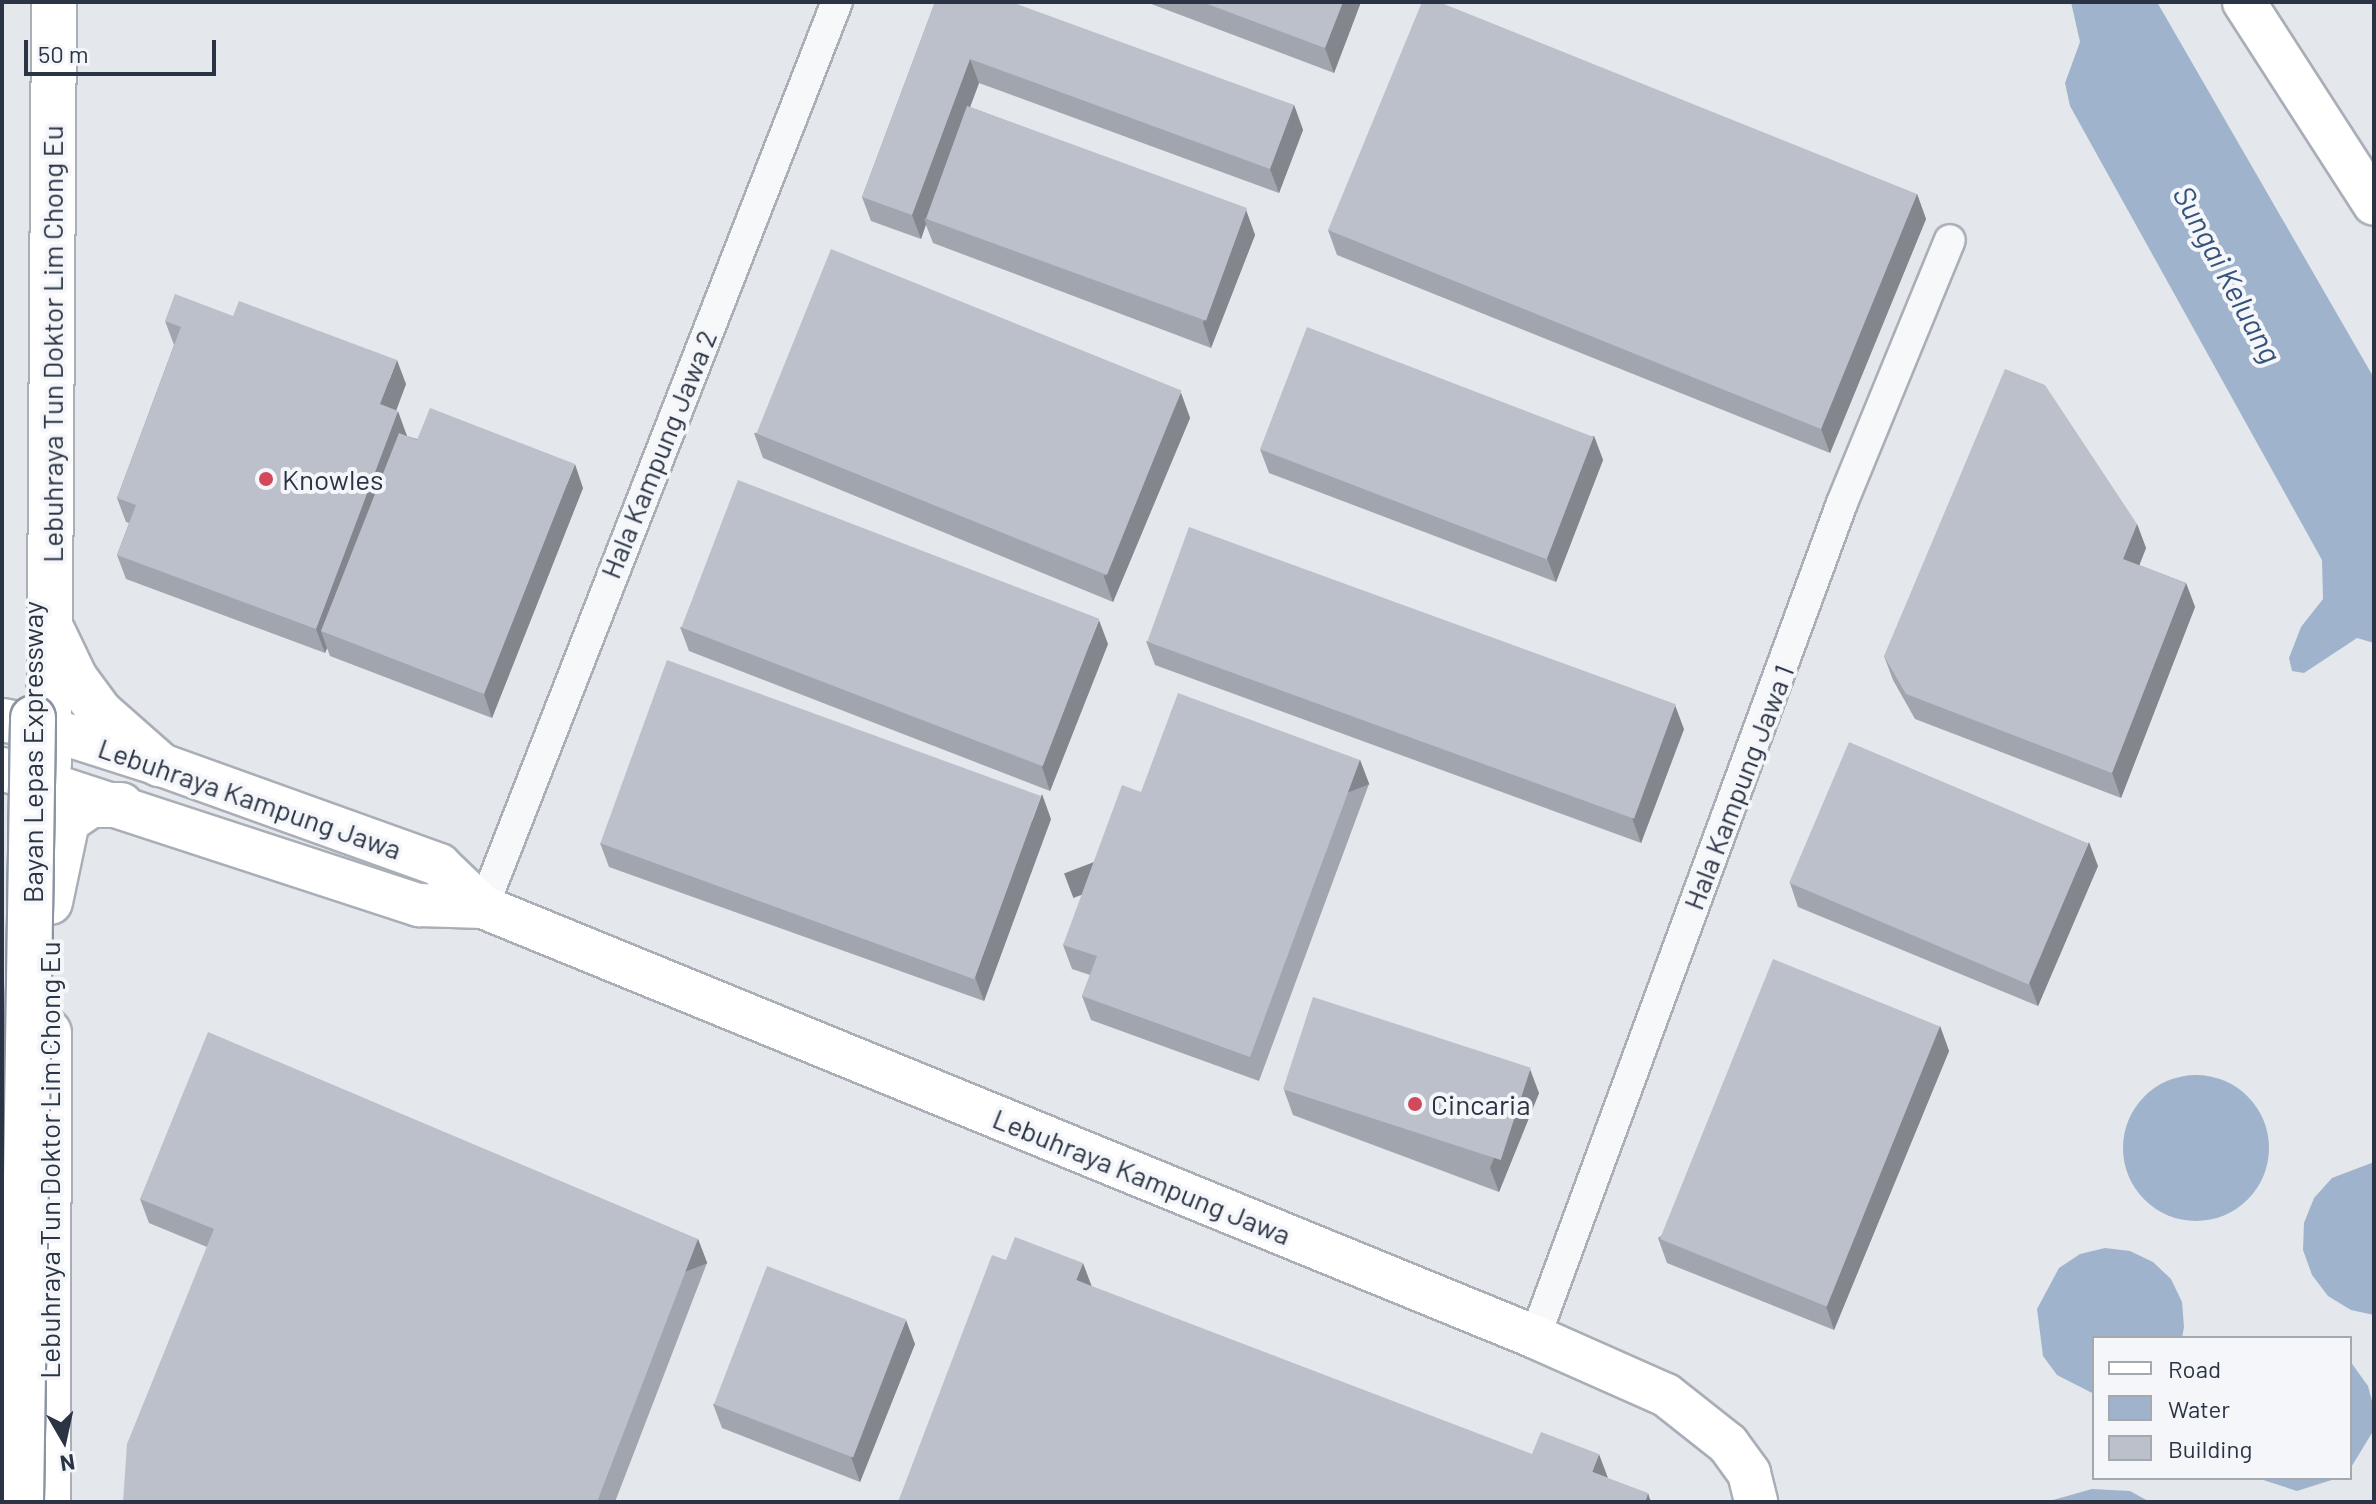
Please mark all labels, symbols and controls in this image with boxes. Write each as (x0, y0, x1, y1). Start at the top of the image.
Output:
scale bar (28, 24, 220, 74)
text: 50 m (38, 39, 89, 68)
street label: Lebuhraya Tun Doktor Lim Chong Eu (35, 125, 69, 563)
water label: Sungai Keluang (2166, 179, 2290, 369)
street label: Hala Kampung Jawa 2 (593, 325, 723, 583)
place label: Knowles (282, 462, 383, 496)
marker: Knowles (257, 470, 275, 488)
street label: Bayan Lepas Expressway (15, 601, 49, 903)
street label: Hala Kampung Jawa 1 (1676, 660, 1800, 914)
street label: Lebuhraya Kampung Jawa (94, 730, 406, 866)
street label: Lebuhraya Tun Doktor Lim Chong Eu (32, 941, 66, 1379)
place label: Cincaria (1431, 1087, 1531, 1121)
marker: Cincaria (1406, 1095, 1424, 1113)
street label: Lebuhraya Kampung Jawa (988, 1101, 1296, 1251)
legend (2092, 1336, 2352, 1480)
text: Road (2168, 1354, 2221, 1383)
text: Water (2168, 1394, 2230, 1423)
north arrow (24, 1400, 104, 1480)
text: Building (2168, 1434, 2252, 1463)
text: N (58, 1450, 77, 1478)

